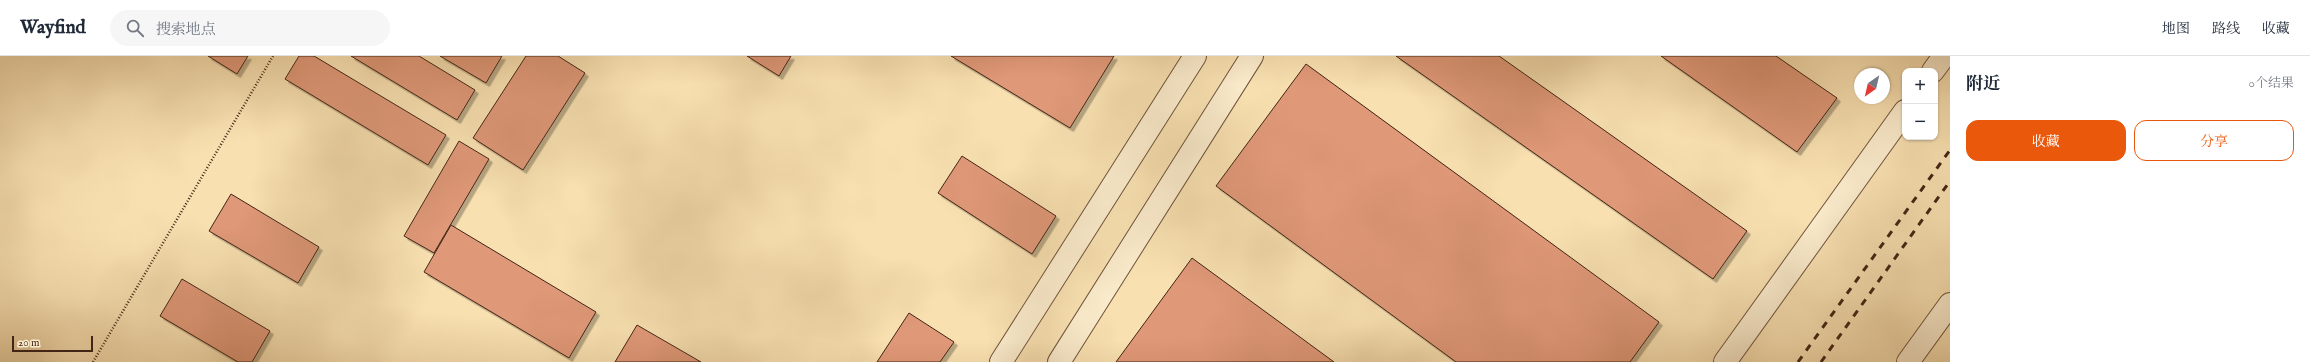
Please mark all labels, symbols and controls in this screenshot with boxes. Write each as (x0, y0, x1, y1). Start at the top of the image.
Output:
search box (110, 10, 390, 46)
text: Wayfind (20, 16, 86, 40)
icon: search (124, 17, 146, 39)
text: 搜索地点 (156, 20, 216, 39)
text: 地图 (2162, 20, 2190, 38)
text: 路线 (2212, 20, 2240, 38)
text: 收藏 (2262, 20, 2290, 38)
north arrow (1854, 68, 1890, 104)
map controls (1902, 68, 1938, 140)
button: + (1902, 68, 1938, 104)
text: 附近 (1966, 74, 2000, 95)
text: 0个结果 (2249, 75, 2294, 92)
button: − (1902, 104, 1938, 140)
button: 收藏 (1966, 120, 2126, 161)
button: 分享 (2134, 120, 2294, 161)
scale bar (12, 334, 93, 353)
text: 20 m (18, 336, 39, 350)

